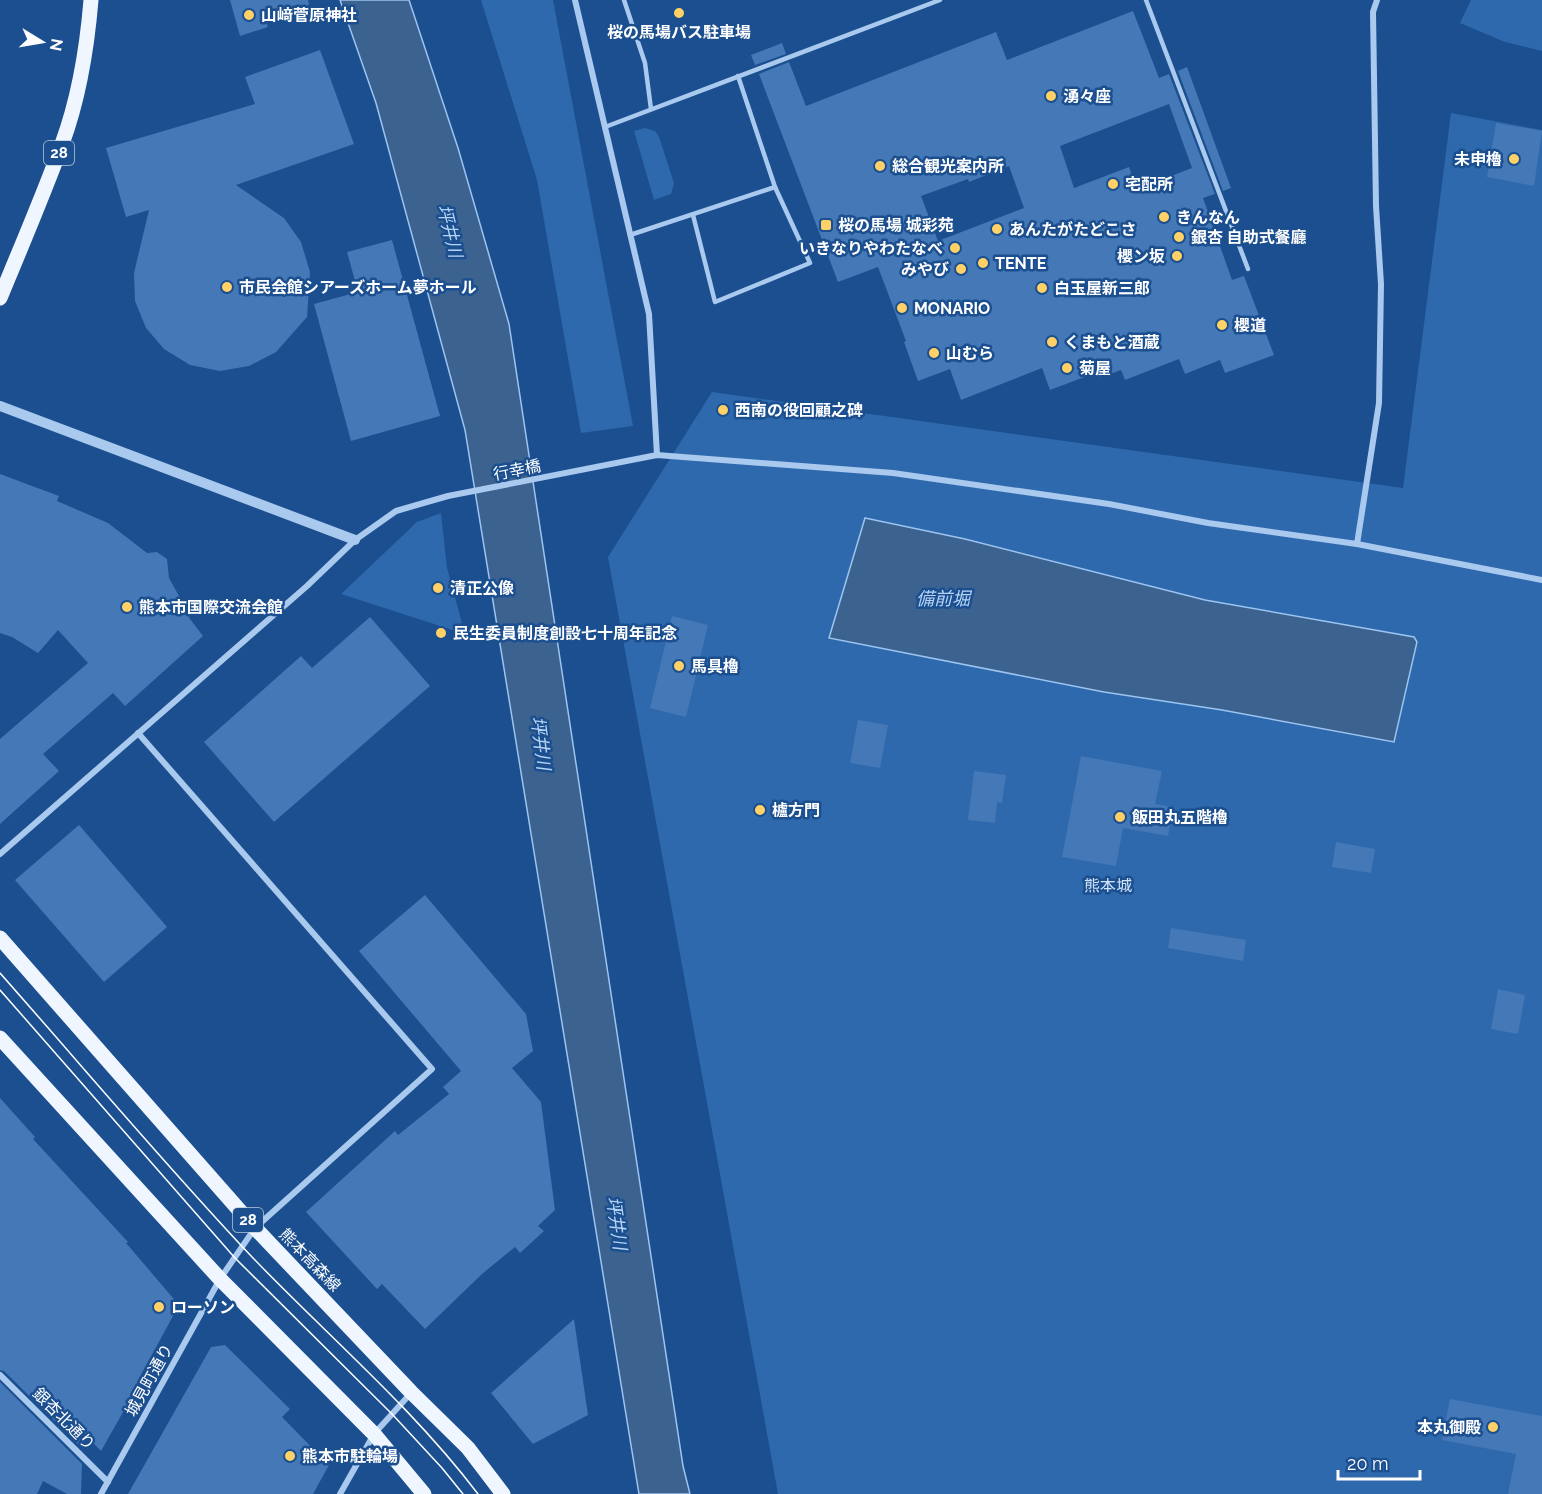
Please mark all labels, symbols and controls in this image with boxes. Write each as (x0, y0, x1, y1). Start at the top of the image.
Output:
place label: 山﨑菅原神社 (261, 6, 357, 25)
marker: 桜の馬場バス駐車場 (672, 6, 686, 20)
marker: 山﨑菅原神社 (242, 8, 256, 22)
north arrow (12, 12, 72, 72)
place label: 桜の馬場バス駐車場 (607, 23, 751, 42)
text: N (46, 37, 67, 53)
place label: 湧々座 (1063, 87, 1111, 106)
marker: 湧々座 (1044, 89, 1058, 103)
road number: 28 (44, 141, 74, 165)
place label: 未申櫓 (1454, 150, 1502, 169)
marker: 未申櫓 (1507, 152, 1521, 166)
place label: 総合観光案内所 (892, 157, 1004, 176)
marker: 総合観光案内所 (873, 159, 887, 173)
place label: 宅配所 (1125, 175, 1173, 194)
marker: 宅配所 (1106, 177, 1120, 191)
water label: 坪井川 (433, 202, 467, 262)
place label: きんなん (1176, 208, 1240, 227)
marker: きんなん (1157, 210, 1171, 224)
place label: 桜の馬場 城彩苑 (838, 216, 954, 235)
marker: 桜の馬場 城彩苑 (819, 218, 833, 232)
place label: あんたがたどこさ (1009, 220, 1137, 239)
marker: あんたがたどこさ (990, 222, 1004, 236)
place label: 銀杏 自助式餐廳 (1191, 228, 1307, 247)
marker: 銀杏 自助式餐廳 (1172, 230, 1186, 244)
place label: いきなりやわたなべ (799, 239, 943, 258)
marker: いきなりやわたなべ (948, 241, 962, 255)
place label: 櫻ン坂 (1117, 247, 1165, 266)
marker: 櫻ン坂 (1170, 249, 1184, 263)
place label: TENTE (995, 254, 1047, 273)
marker: TENTE (976, 256, 990, 270)
place label: みやび (901, 260, 949, 279)
marker: みやび (954, 262, 968, 276)
place label: 市民会館シアーズホーム夢ホール (239, 278, 477, 297)
place label: 白玉屋新三郎 (1054, 279, 1150, 298)
marker: 市民会館シアーズホーム夢ホール (220, 280, 234, 294)
marker: 白玉屋新三郎 (1035, 281, 1049, 295)
place label: MONARIO (914, 299, 990, 318)
marker: MONARIO (895, 301, 909, 315)
place label: 櫻道 (1234, 316, 1266, 335)
marker: 櫻道 (1215, 318, 1229, 332)
place label: くまもと酒蔵 (1064, 333, 1160, 352)
marker: くまもと酒蔵 (1045, 335, 1059, 349)
place label: 山むら (946, 344, 994, 363)
marker: 山むら (927, 346, 941, 360)
place label: 菊屋 (1079, 359, 1111, 378)
marker: 菊屋 (1060, 361, 1074, 375)
place label: 西南の役回顧之碑 (735, 401, 863, 420)
marker: 西南の役回顧之碑 (716, 403, 730, 417)
street label: 行幸橋 (492, 456, 542, 484)
place label: 清正公像 (450, 579, 514, 598)
marker: 清正公像 (431, 581, 445, 595)
water label: 備前堀 (916, 588, 973, 609)
place label: 熊本市国際交流会館 (139, 598, 283, 617)
marker: 熊本市国際交流会館 (120, 600, 134, 614)
place label: 民生委員制度創設七十周年記念 (453, 624, 677, 643)
marker: 民生委員制度創設七十周年記念 (434, 626, 448, 640)
place label: 馬具櫓 (691, 657, 739, 676)
marker: 馬具櫓 (672, 659, 686, 673)
water label: 坪井川 (527, 715, 555, 773)
place label: 櫨方門 (772, 801, 820, 820)
marker: 櫨方門 (753, 803, 767, 817)
place label: 飯田丸五階櫓 (1131, 808, 1228, 827)
marker: 飯田丸五階櫓 (1113, 810, 1127, 824)
park label: 熊本城 (1084, 876, 1132, 895)
water label: 坪井川 (603, 1195, 631, 1253)
road number: 28 (233, 1208, 263, 1232)
street label: 熊本高森線 (275, 1225, 345, 1295)
place label: ローソン (171, 1298, 235, 1317)
marker: ローソン (152, 1300, 166, 1314)
street label: 城見町通り (121, 1340, 177, 1420)
street label: 銀杏北通り (29, 1384, 99, 1454)
place label: 本丸御殿 (1417, 1418, 1481, 1437)
marker: 本丸御殿 (1486, 1420, 1500, 1434)
scale bar (1338, 1443, 1420, 1481)
place label: 熊本市駐輪場 (302, 1447, 398, 1466)
marker: 熊本市駐輪場 (283, 1449, 297, 1463)
text: 20 m (1347, 1453, 1389, 1474)

